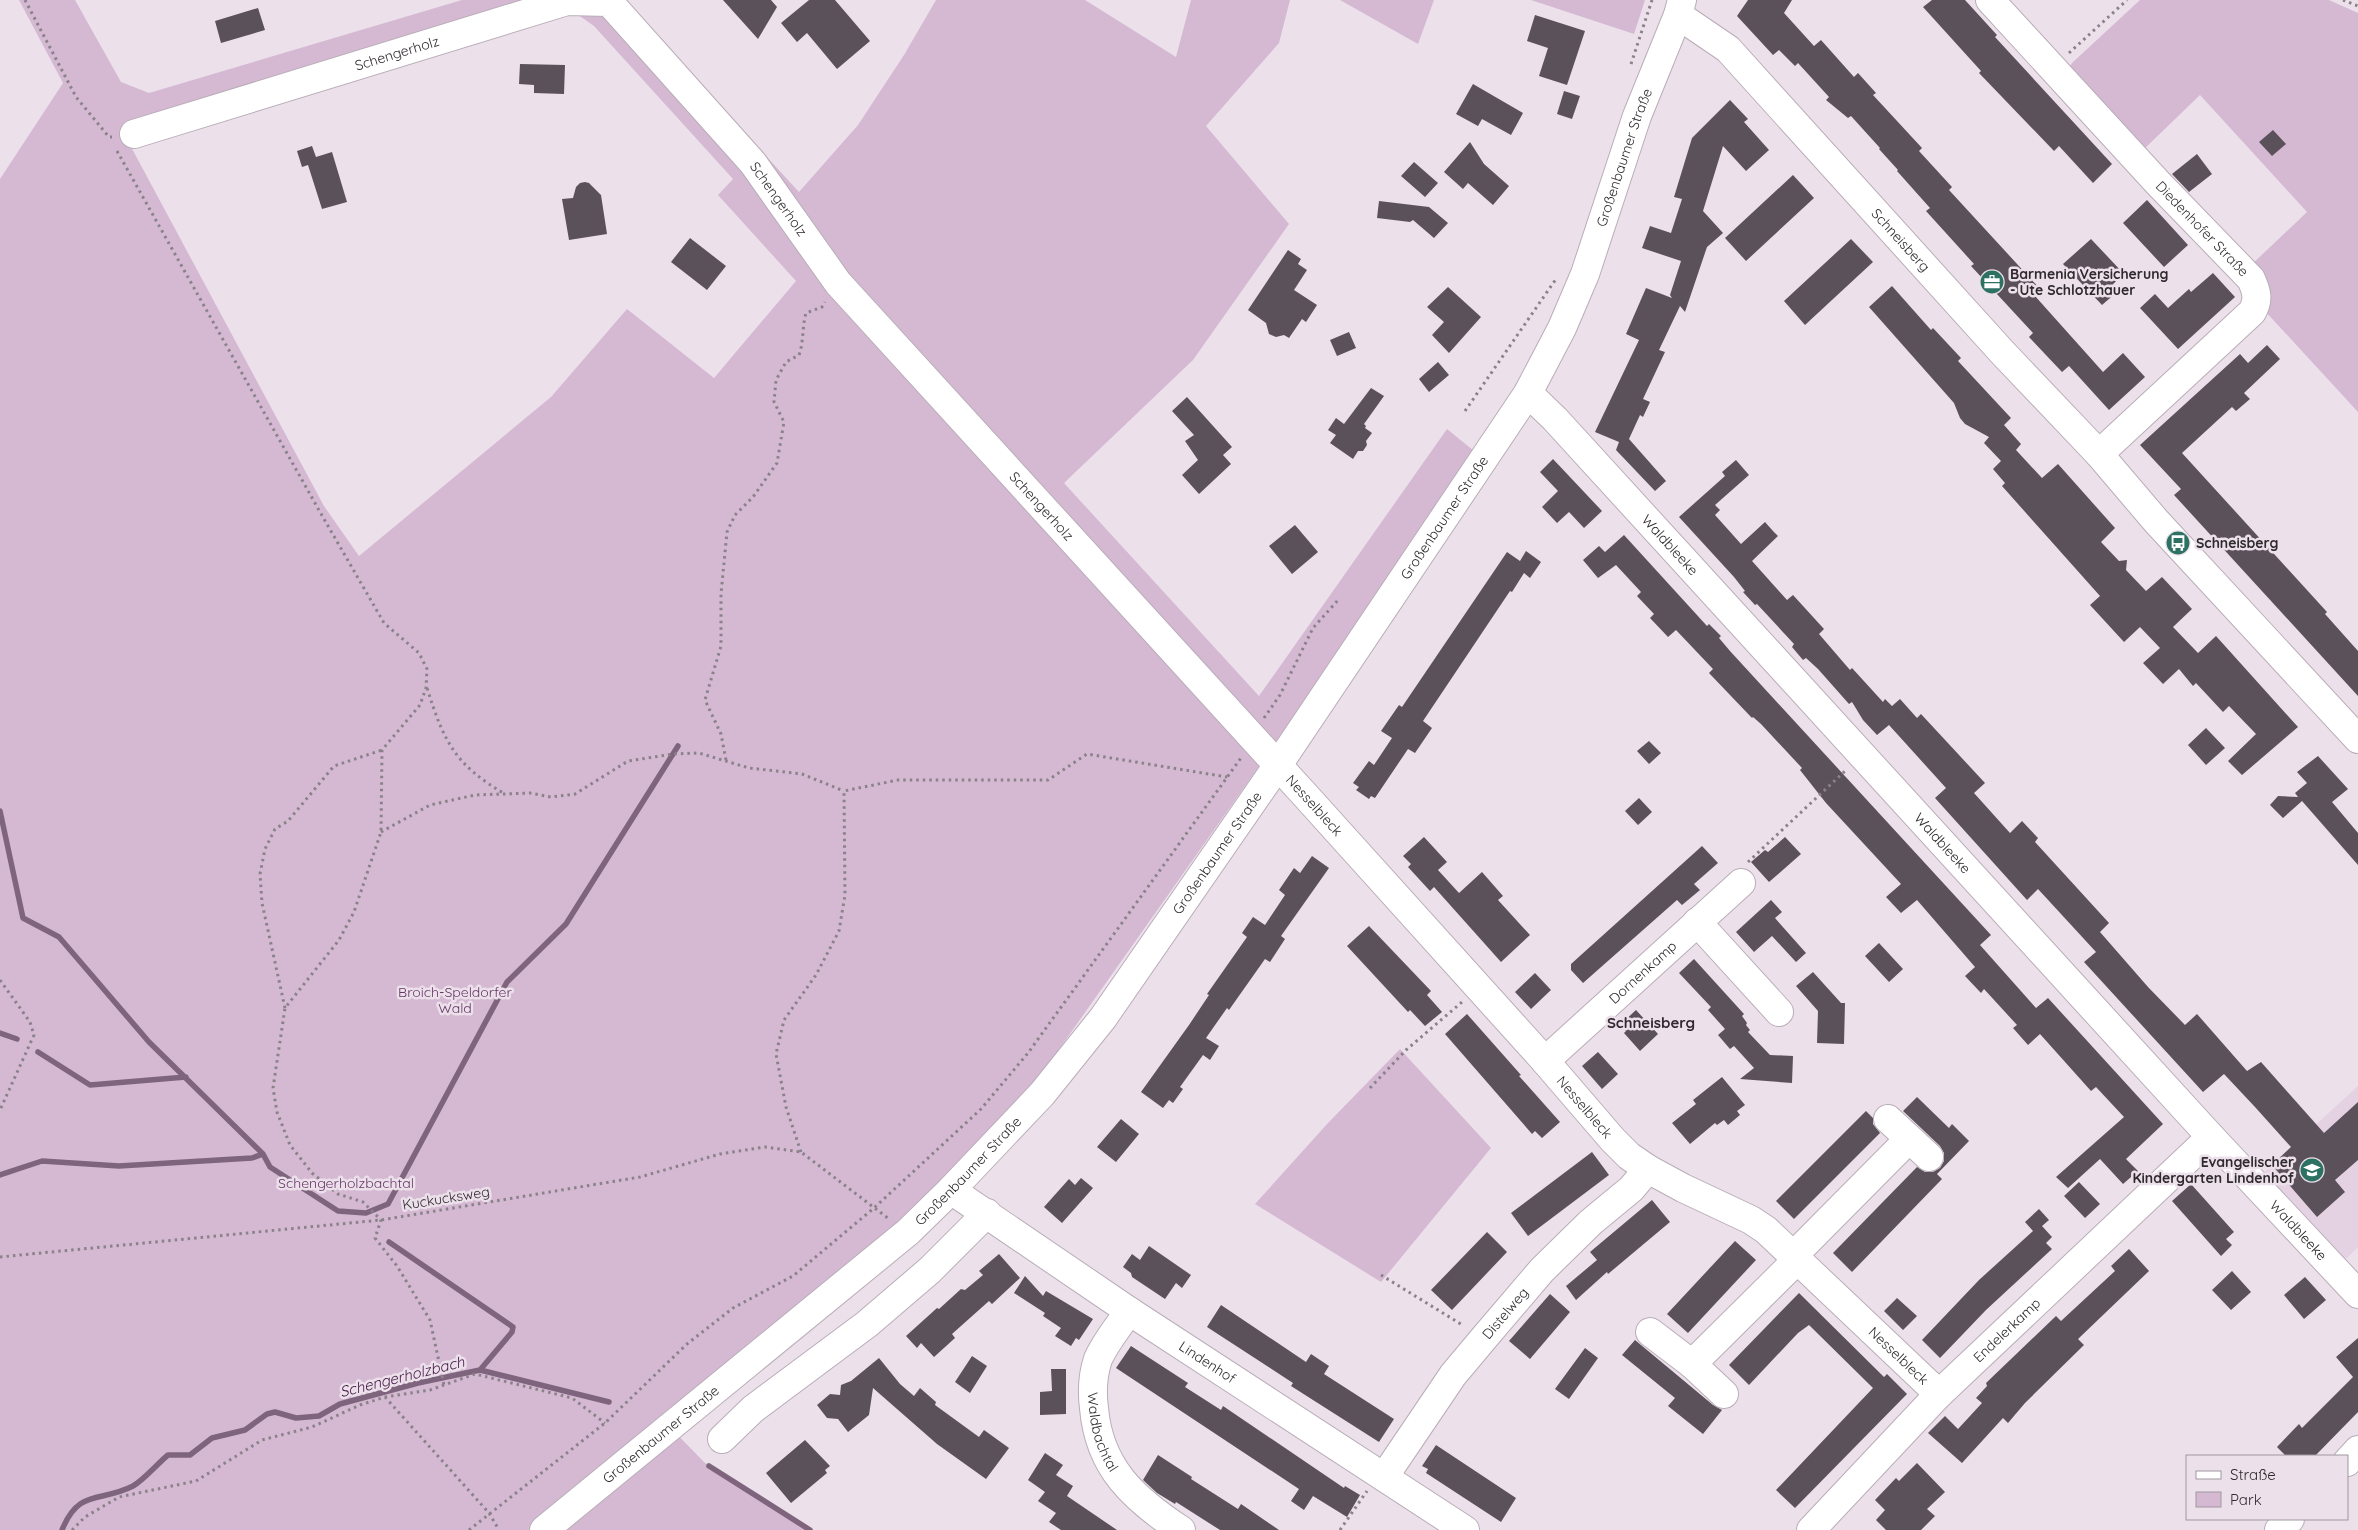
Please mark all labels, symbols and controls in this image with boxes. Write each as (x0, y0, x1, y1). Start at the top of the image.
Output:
street label: Schengerholz (353, 32, 441, 75)
street label: Großenbaumer Straße (1592, 86, 1656, 229)
street label: Schengerholz (746, 158, 811, 240)
street label: Diedenhofer Straße (2152, 177, 2253, 280)
street label: Schneisberg (1868, 205, 1934, 275)
place label: Barmenia Versicherung - Ute Schlotzhauer (2010, 265, 2169, 299)
office icon: Barmenia Versicherung - Ute Schlotzhauer (1979, 269, 2005, 295)
street label: Großenbaumer Straße (1396, 452, 1492, 583)
street label: Schengerholz (1005, 468, 1078, 545)
street label: Waldbleeke (1638, 511, 1702, 579)
bus stop icon: Schneisberg (2165, 530, 2191, 556)
place label: Schneisberg (2196, 534, 2278, 552)
street label: Nesselbleck (1282, 771, 1347, 840)
street label: Großenbaumer Straße (1168, 788, 1266, 918)
street label: Waldbleeke (1910, 809, 1975, 877)
street label: Dornenkamp (1605, 937, 1680, 1008)
park label: Broich-Speldorfer Wald (398, 983, 513, 1017)
district label: Schneisberg (1607, 1013, 1695, 1032)
street label: Nesselbleck (1553, 1072, 1616, 1142)
street label: Großenbaumer Straße (911, 1113, 1025, 1229)
place label: Evangelischer Kindergarten Lindenhof (2132, 1153, 2295, 1187)
school or university icon: Evangelischer Kindergarten Lindenhof (2299, 1157, 2325, 1183)
park label: Schengerholzbachtal (278, 1174, 414, 1192)
street label: Kuckucksweg (401, 1182, 491, 1214)
street label: Waldbleeke (2266, 1197, 2331, 1264)
street label: Distelweg (1478, 1284, 1532, 1343)
street label: Endelerkamp (1969, 1294, 2044, 1366)
street label: Nesselbleck (1865, 1323, 1933, 1389)
street label: Lindenhof (1176, 1337, 1239, 1387)
water label: Schengerholzbach (338, 1352, 467, 1401)
street label: Großenbaumer Straße (599, 1381, 723, 1487)
street label: Waldbachtal (1084, 1392, 1122, 1475)
legend (2186, 1455, 2348, 1520)
text: Straße (2230, 1465, 2276, 1484)
text: Park (2230, 1490, 2262, 1509)

